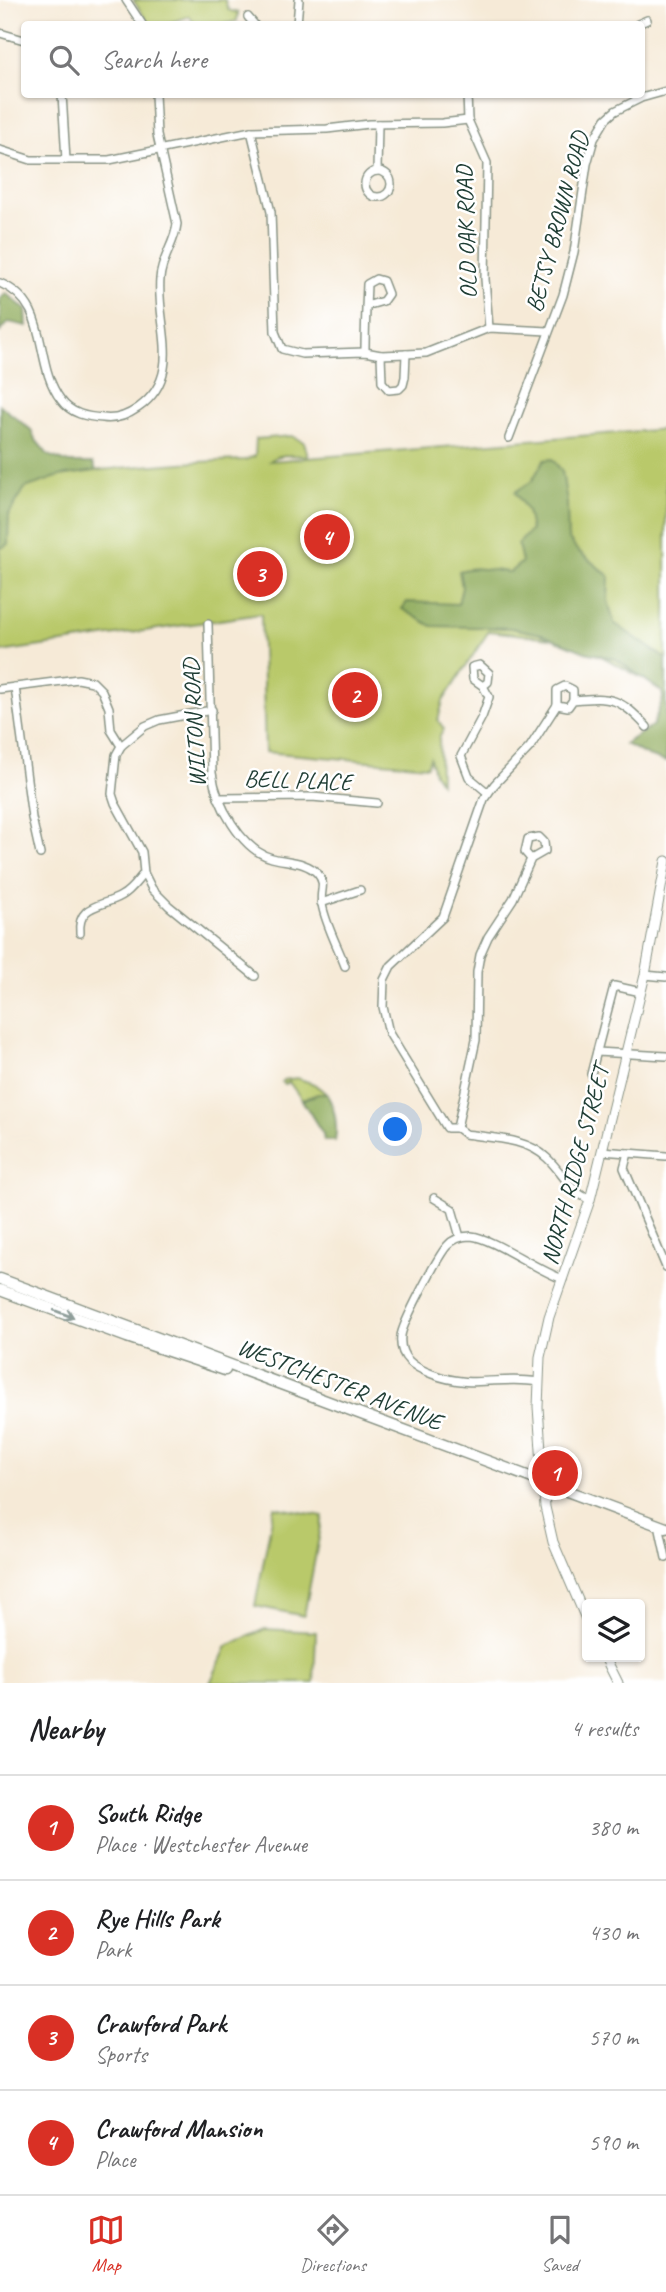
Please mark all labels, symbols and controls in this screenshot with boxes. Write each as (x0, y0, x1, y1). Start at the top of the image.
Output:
search box (21, 21, 645, 98)
icon: search (45, 41, 83, 79)
text: Search here (101, 43, 207, 76)
street label: BETSY BROWN ROAD (519, 127, 596, 315)
street label: OLD OAK ROAD (449, 163, 483, 299)
pin: 4 (304, 511, 350, 563)
pin: 3 (237, 548, 283, 600)
street label: WILTON ROAD (176, 656, 212, 788)
pin: 2 (332, 669, 378, 721)
street label: BELL PLACE (244, 763, 355, 797)
street label: NORTH RIDGE STREET (534, 1057, 618, 1268)
your location (378, 1112, 412, 1146)
one-way arrow (52, 1309, 74, 1321)
street label: WESTCHESTER AVENUE (234, 1331, 449, 1438)
pin: 1 (532, 1447, 578, 1499)
map controls (582, 1599, 645, 1662)
button: layers (582, 1599, 645, 1662)
text: Nearby (28, 1710, 104, 1748)
text: 4 results (571, 1714, 638, 1743)
text: South Ridge (95, 1797, 200, 1830)
text: 1 (46, 1813, 56, 1842)
text: 380 m (589, 1813, 638, 1842)
text: Place · Westchester Avenue (95, 1830, 307, 1859)
text: Rye Hills Park (95, 1902, 219, 1935)
text: 2 (46, 1918, 56, 1947)
text: 430 m (589, 1918, 638, 1947)
text: Park (95, 1935, 131, 1964)
text: Crawford Park (95, 2007, 226, 2040)
text: 3 (46, 2023, 56, 2052)
text: 570 m (589, 2023, 638, 2052)
text: Sports (95, 2040, 147, 2069)
text: Crawford Mansion (95, 2112, 262, 2145)
text: 4 (46, 2128, 56, 2157)
text: 590 m (589, 2128, 638, 2157)
text: Place (95, 2145, 135, 2174)
tab: Map (87, 2211, 125, 2277)
tab: Directions (300, 2211, 366, 2277)
tab: Saved (541, 2211, 579, 2277)

